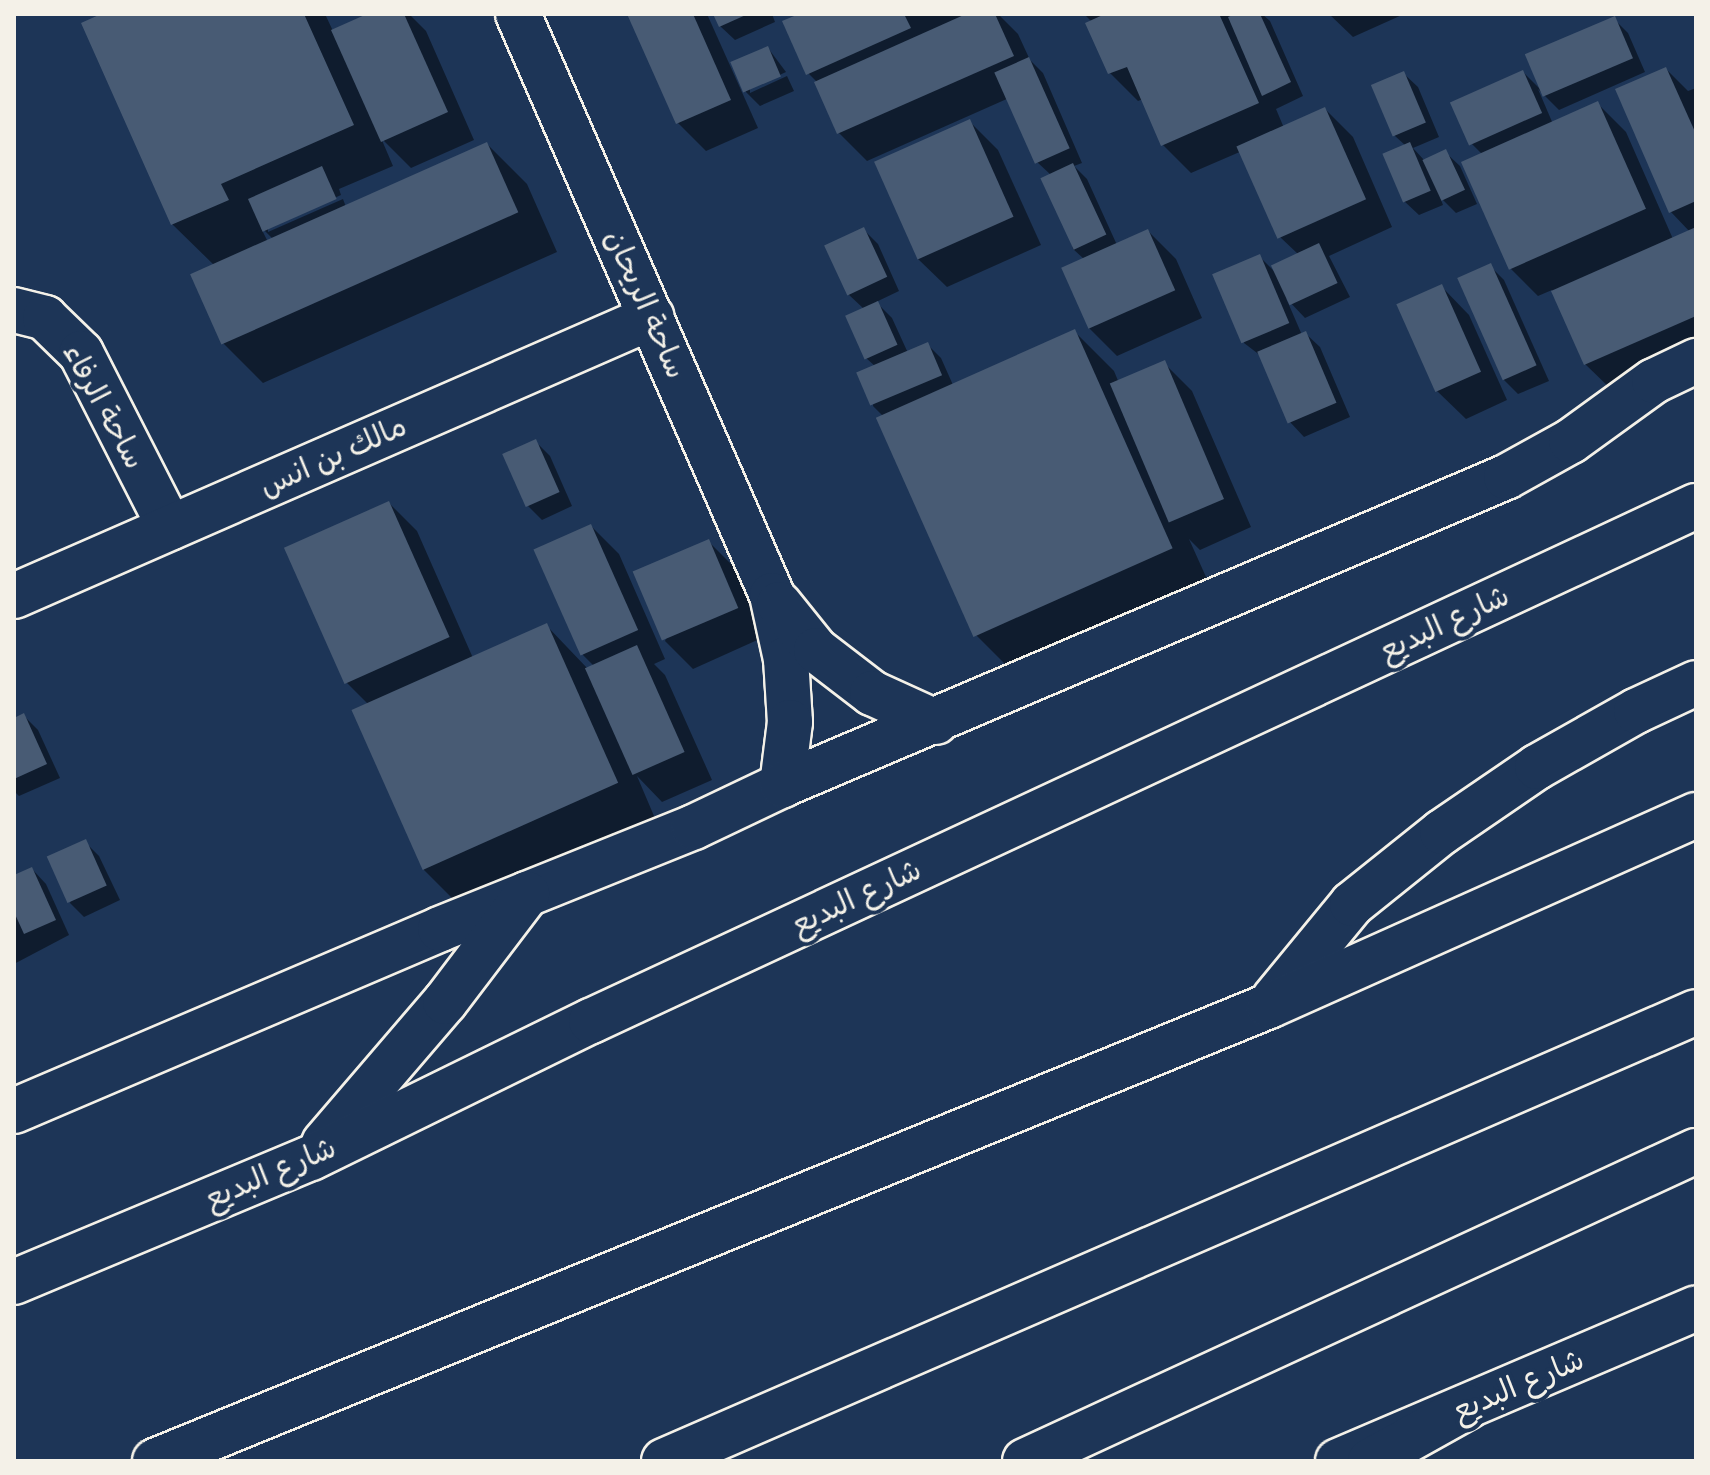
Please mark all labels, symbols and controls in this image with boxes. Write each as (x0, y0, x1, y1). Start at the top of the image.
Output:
street label: ساحة الريحان (597, 224, 695, 384)
street label: ساحة الرفاء (55, 337, 153, 475)
street label: مالك بن انس (254, 408, 412, 504)
street label: شارع البديع (1373, 577, 1515, 669)
street label: شارع البديع (785, 851, 927, 943)
street label: شارع البديع (199, 1129, 341, 1217)
street label: شارع البديع (1447, 1341, 1589, 1429)

